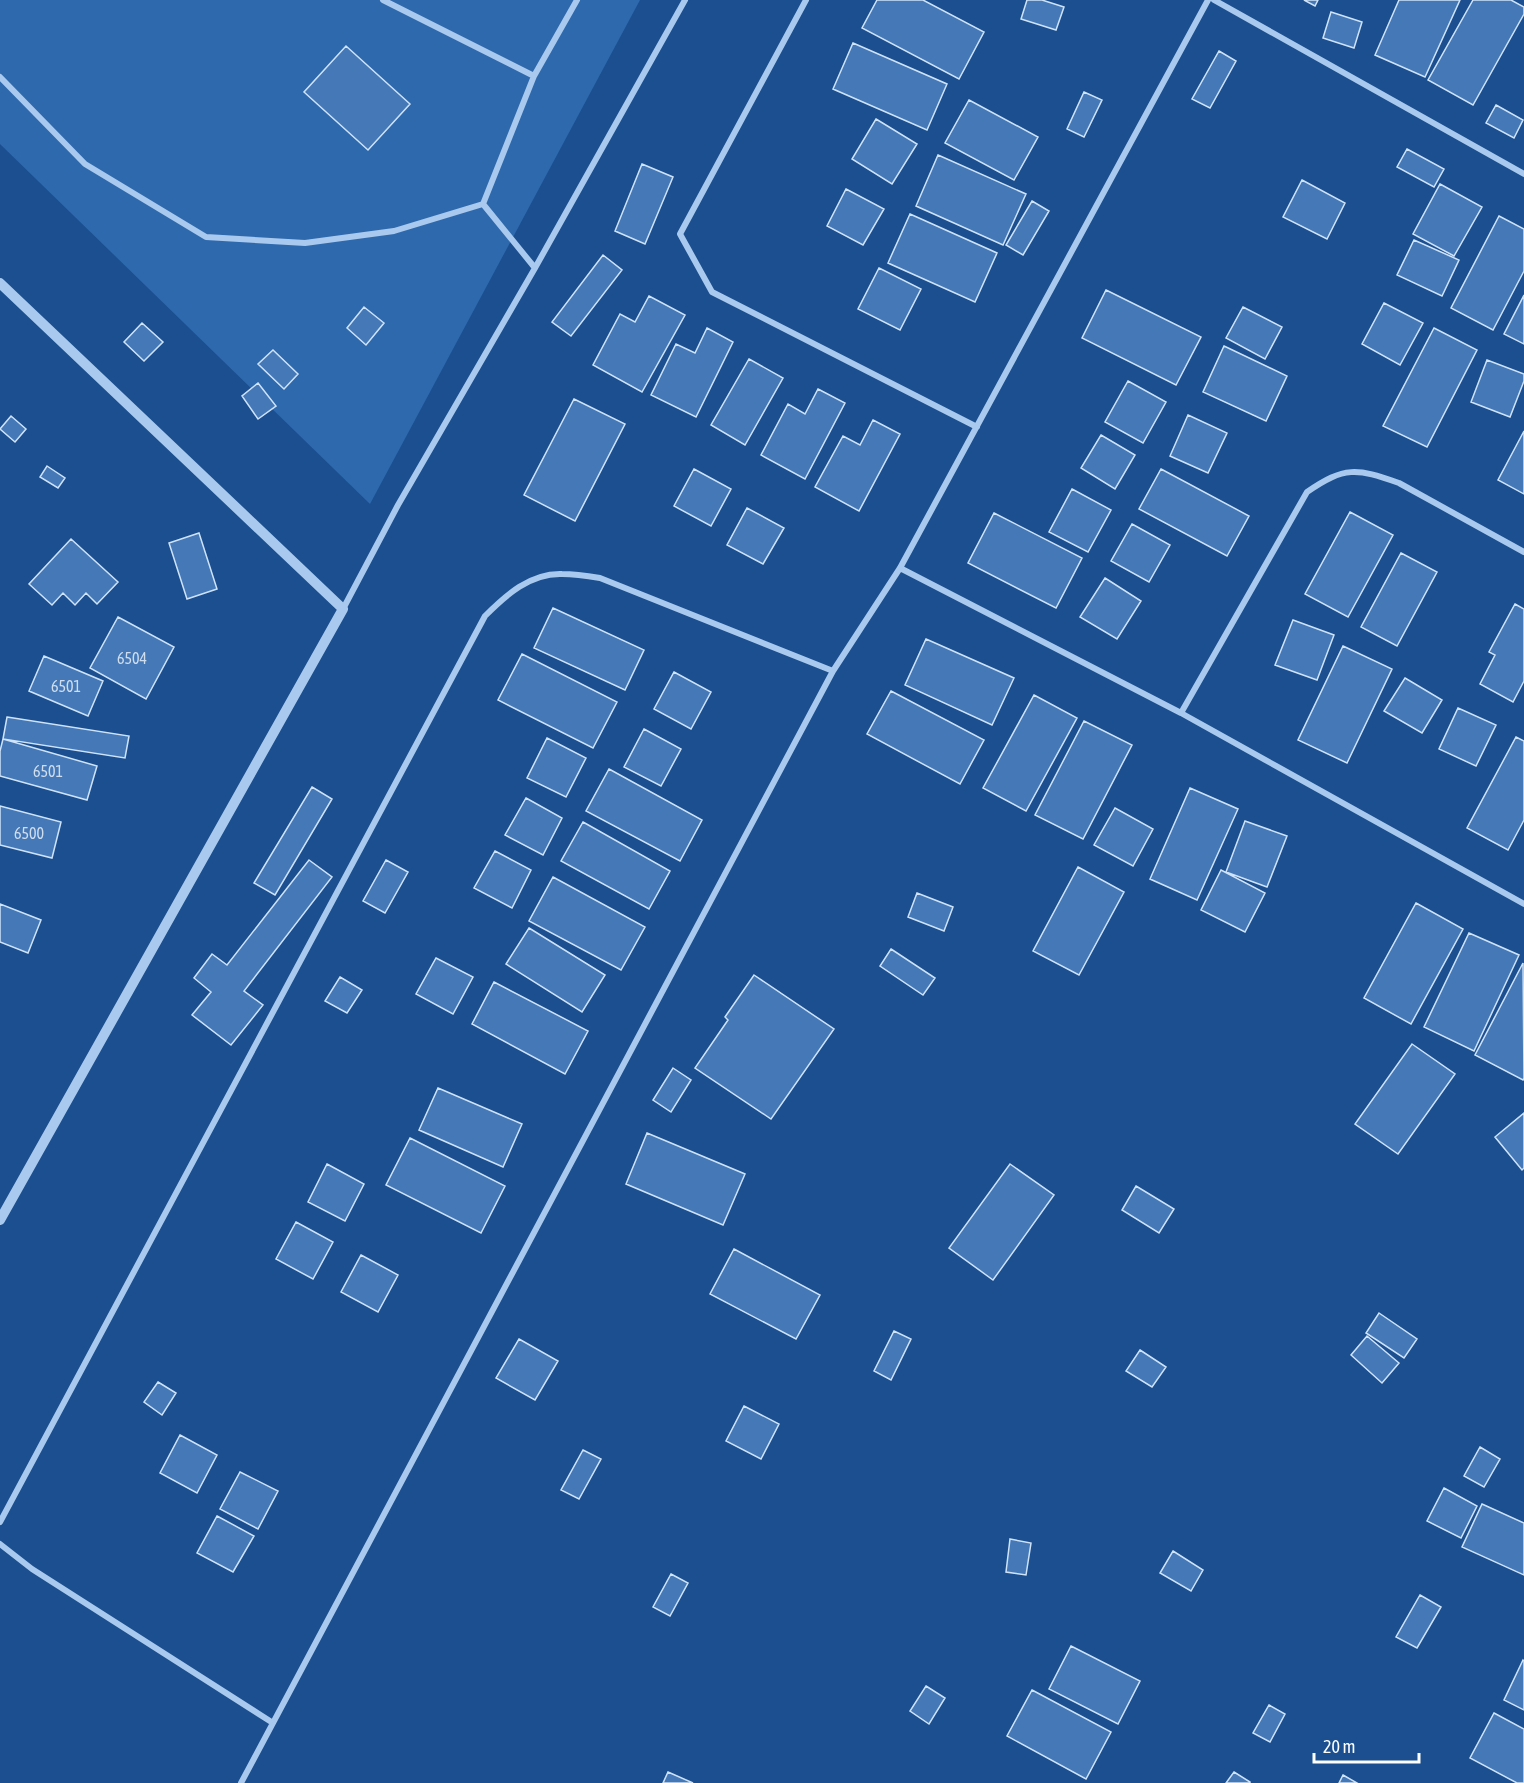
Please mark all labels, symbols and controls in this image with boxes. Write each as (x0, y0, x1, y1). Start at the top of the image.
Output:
house number: 6504 (117, 649, 147, 667)
house number: 6501 (51, 677, 81, 695)
house number: 6501 (33, 762, 63, 780)
house number: 6500 (14, 824, 44, 842)
scale bar (1314, 1726, 1419, 1764)
text: 20 m (1323, 1736, 1355, 1757)

